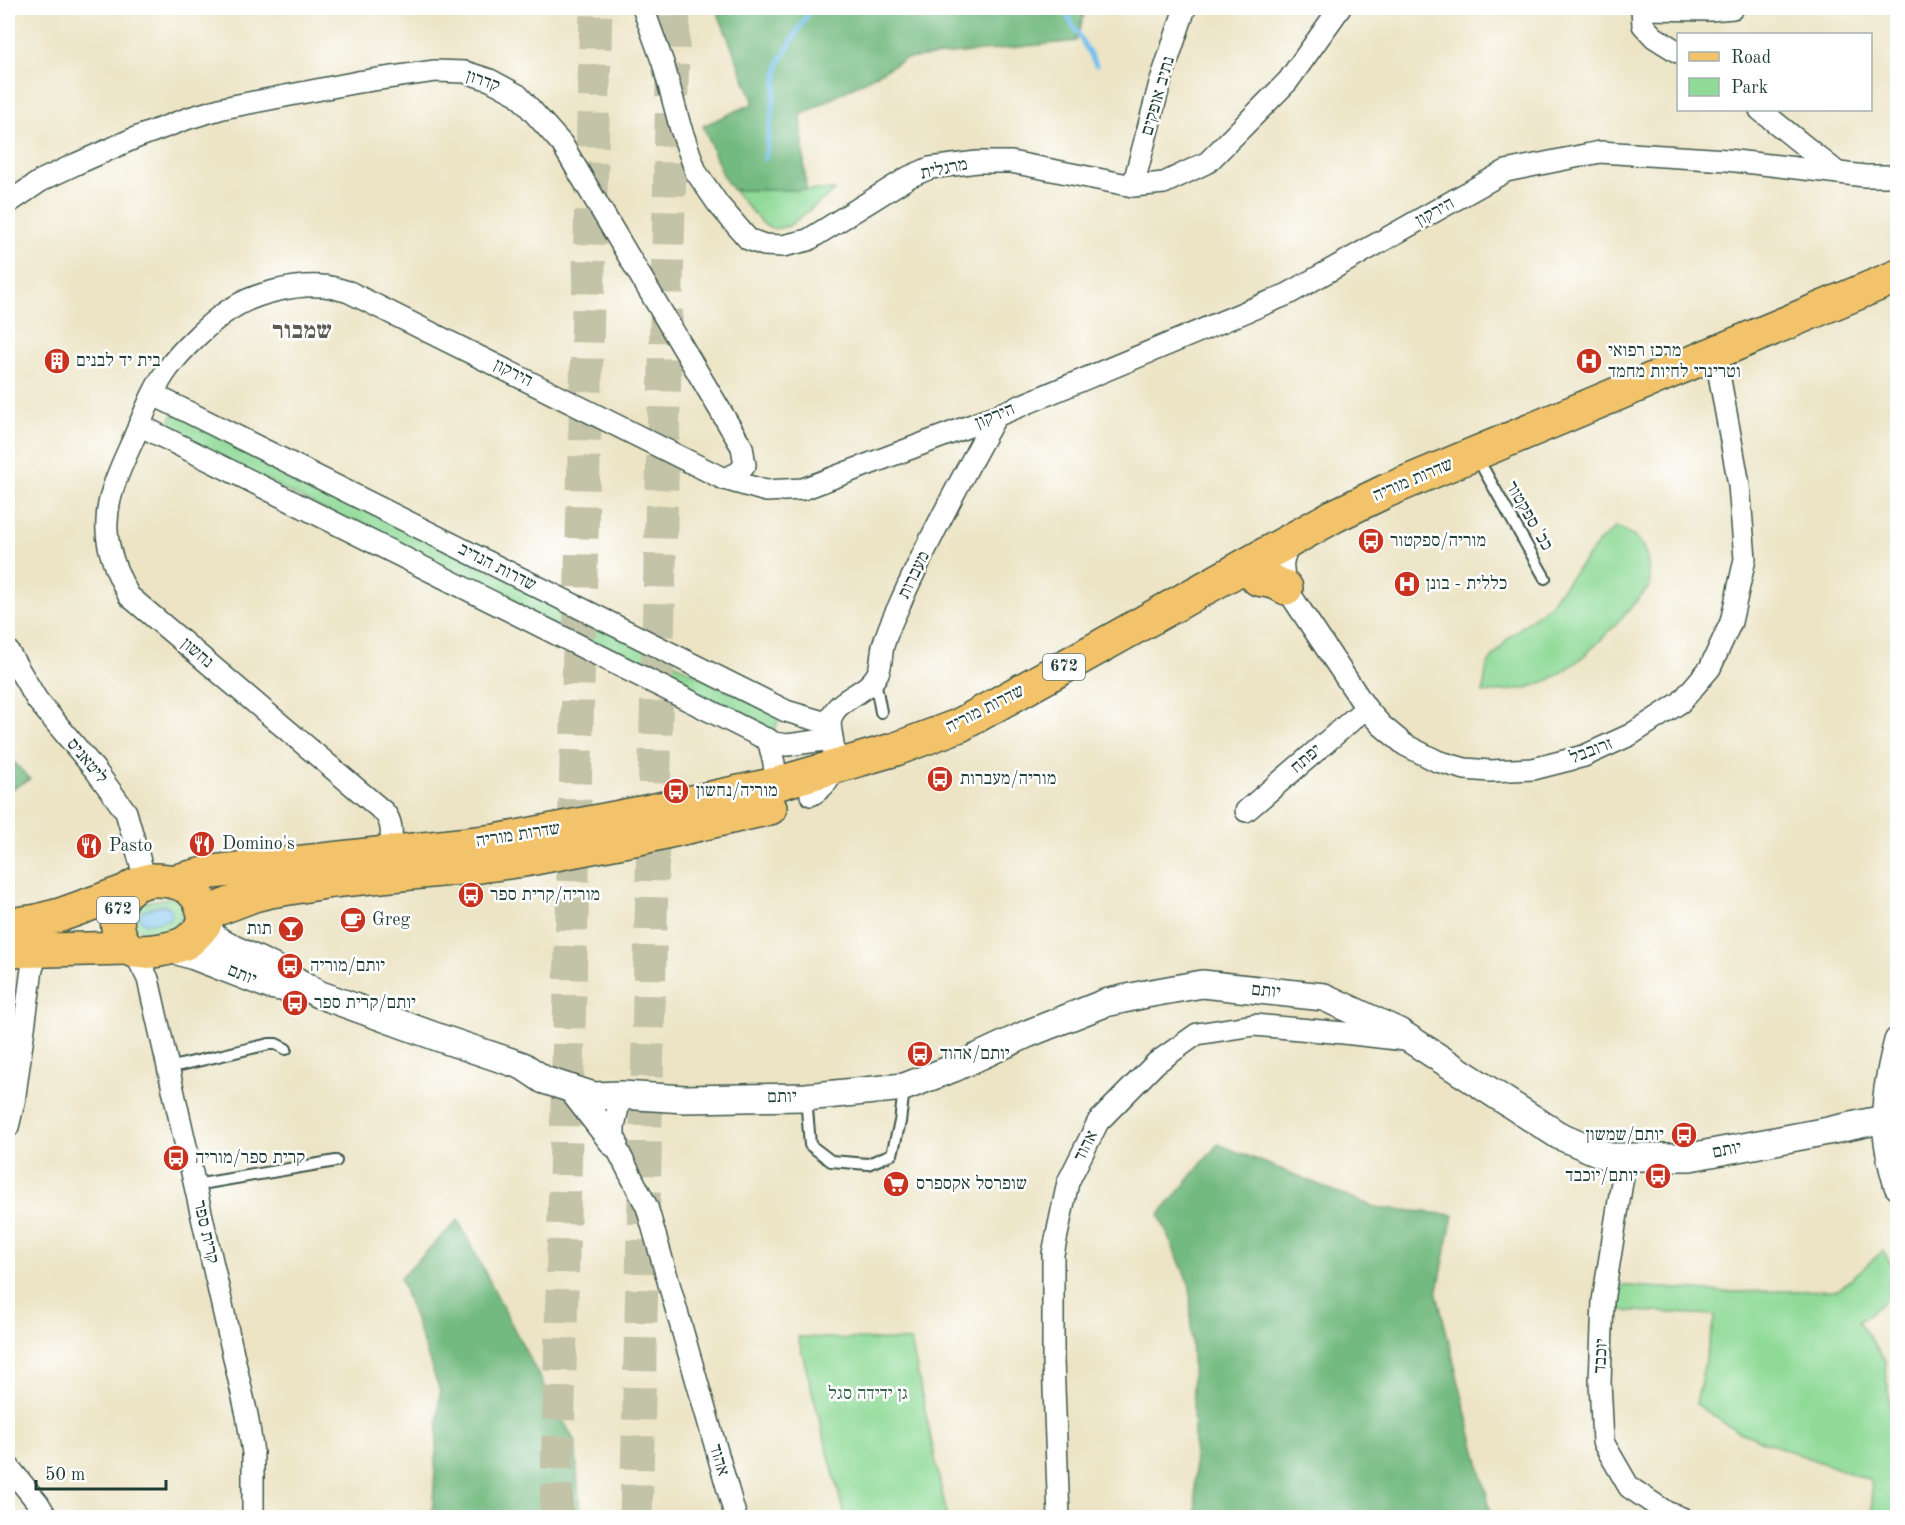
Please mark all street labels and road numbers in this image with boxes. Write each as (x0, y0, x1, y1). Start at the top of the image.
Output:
street label: נתיב אופקים (1138, 54, 1178, 138)
street label: קדרון (464, 67, 502, 95)
street label: מרגלית (919, 154, 969, 183)
street label: הירקון (1413, 194, 1457, 230)
street label: הירקון (491, 356, 535, 390)
street label: הירקון (973, 400, 1017, 432)
street label: שדרות מוריה (1370, 455, 1456, 505)
street label: ככ' ספקטור (1502, 478, 1556, 554)
street label: שדרות הנדיב (455, 540, 539, 594)
street label: מעברות (895, 548, 933, 602)
street label: נחשון (177, 635, 217, 671)
road number: 672 (1043, 654, 1085, 680)
street label: שדרות מוריה (943, 682, 1027, 736)
street label: ליטאניס (63, 734, 112, 787)
street label: זרובבל (1567, 734, 1615, 767)
street label: יפתח (1287, 741, 1325, 777)
street label: שדרות מוריה (474, 819, 562, 851)
road number: 672 (97, 897, 139, 923)
street label: יותם (225, 961, 259, 989)
street label: יותם (1250, 981, 1282, 1001)
street label: יותם (767, 1088, 797, 1106)
street label: אהוד (1071, 1128, 1101, 1164)
street label: יותם (1711, 1138, 1743, 1162)
street label: קרית ספר (190, 1199, 222, 1265)
street label: יוכבד (1591, 1338, 1611, 1374)
street label: אהוד (706, 1442, 732, 1478)

